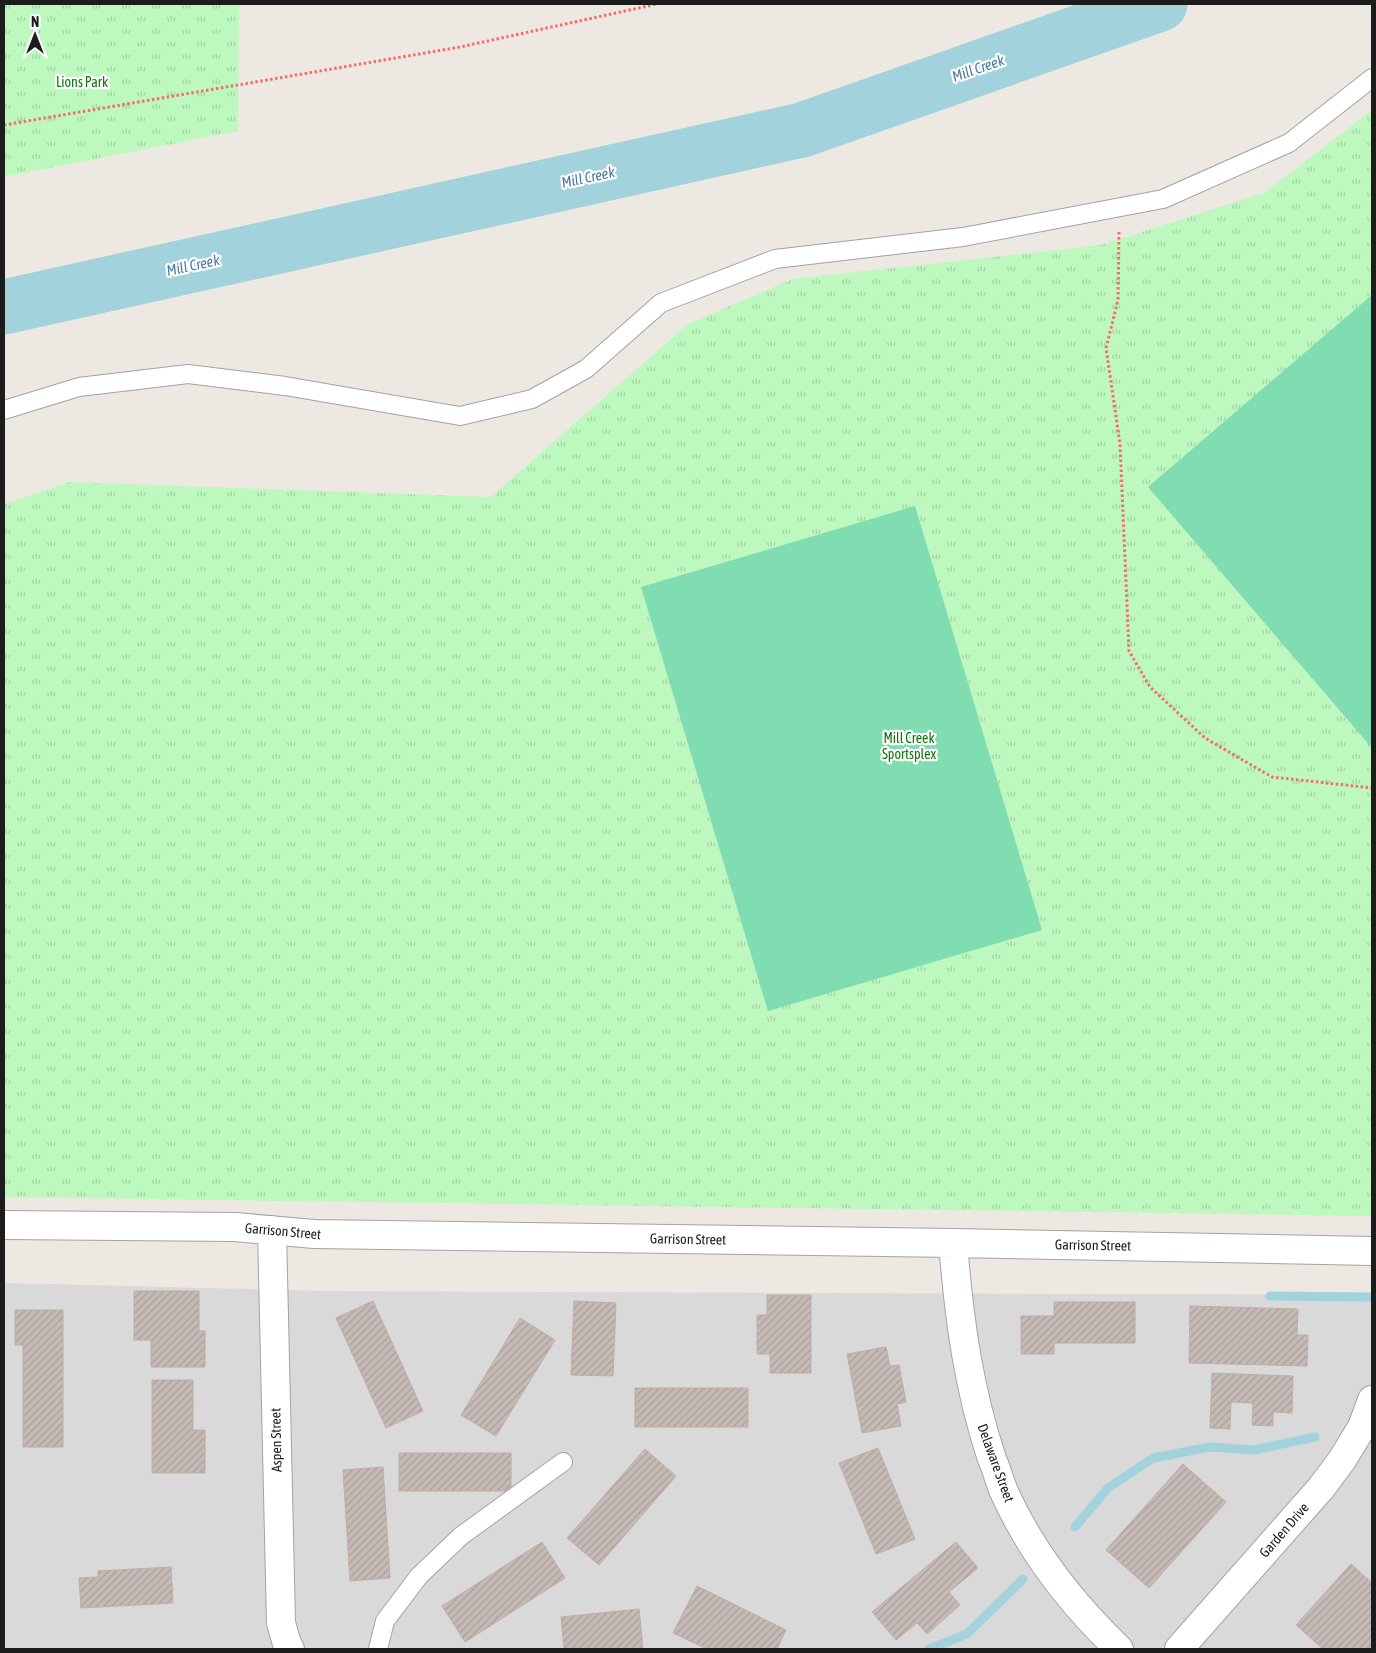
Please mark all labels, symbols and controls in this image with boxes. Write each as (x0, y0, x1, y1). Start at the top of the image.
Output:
north arrow (10, 10, 60, 60)
text: N (31, 14, 39, 30)
water label: Mill Creek (950, 51, 1007, 85)
park label: Lions Park (56, 74, 108, 90)
water label: Mill Creek (560, 163, 617, 191)
water label: Mill Creek (165, 251, 222, 279)
park label: Mill Creek Sportsplex (882, 730, 936, 762)
street label: Garrison Street (244, 1220, 322, 1242)
street label: Garrison Street (650, 1230, 726, 1248)
street label: Garrison Street (1055, 1236, 1131, 1254)
street label: Aspen Street (267, 1408, 285, 1472)
street label: Delaware Street (974, 1422, 1018, 1504)
street label: Garden Drive (1256, 1499, 1312, 1561)

